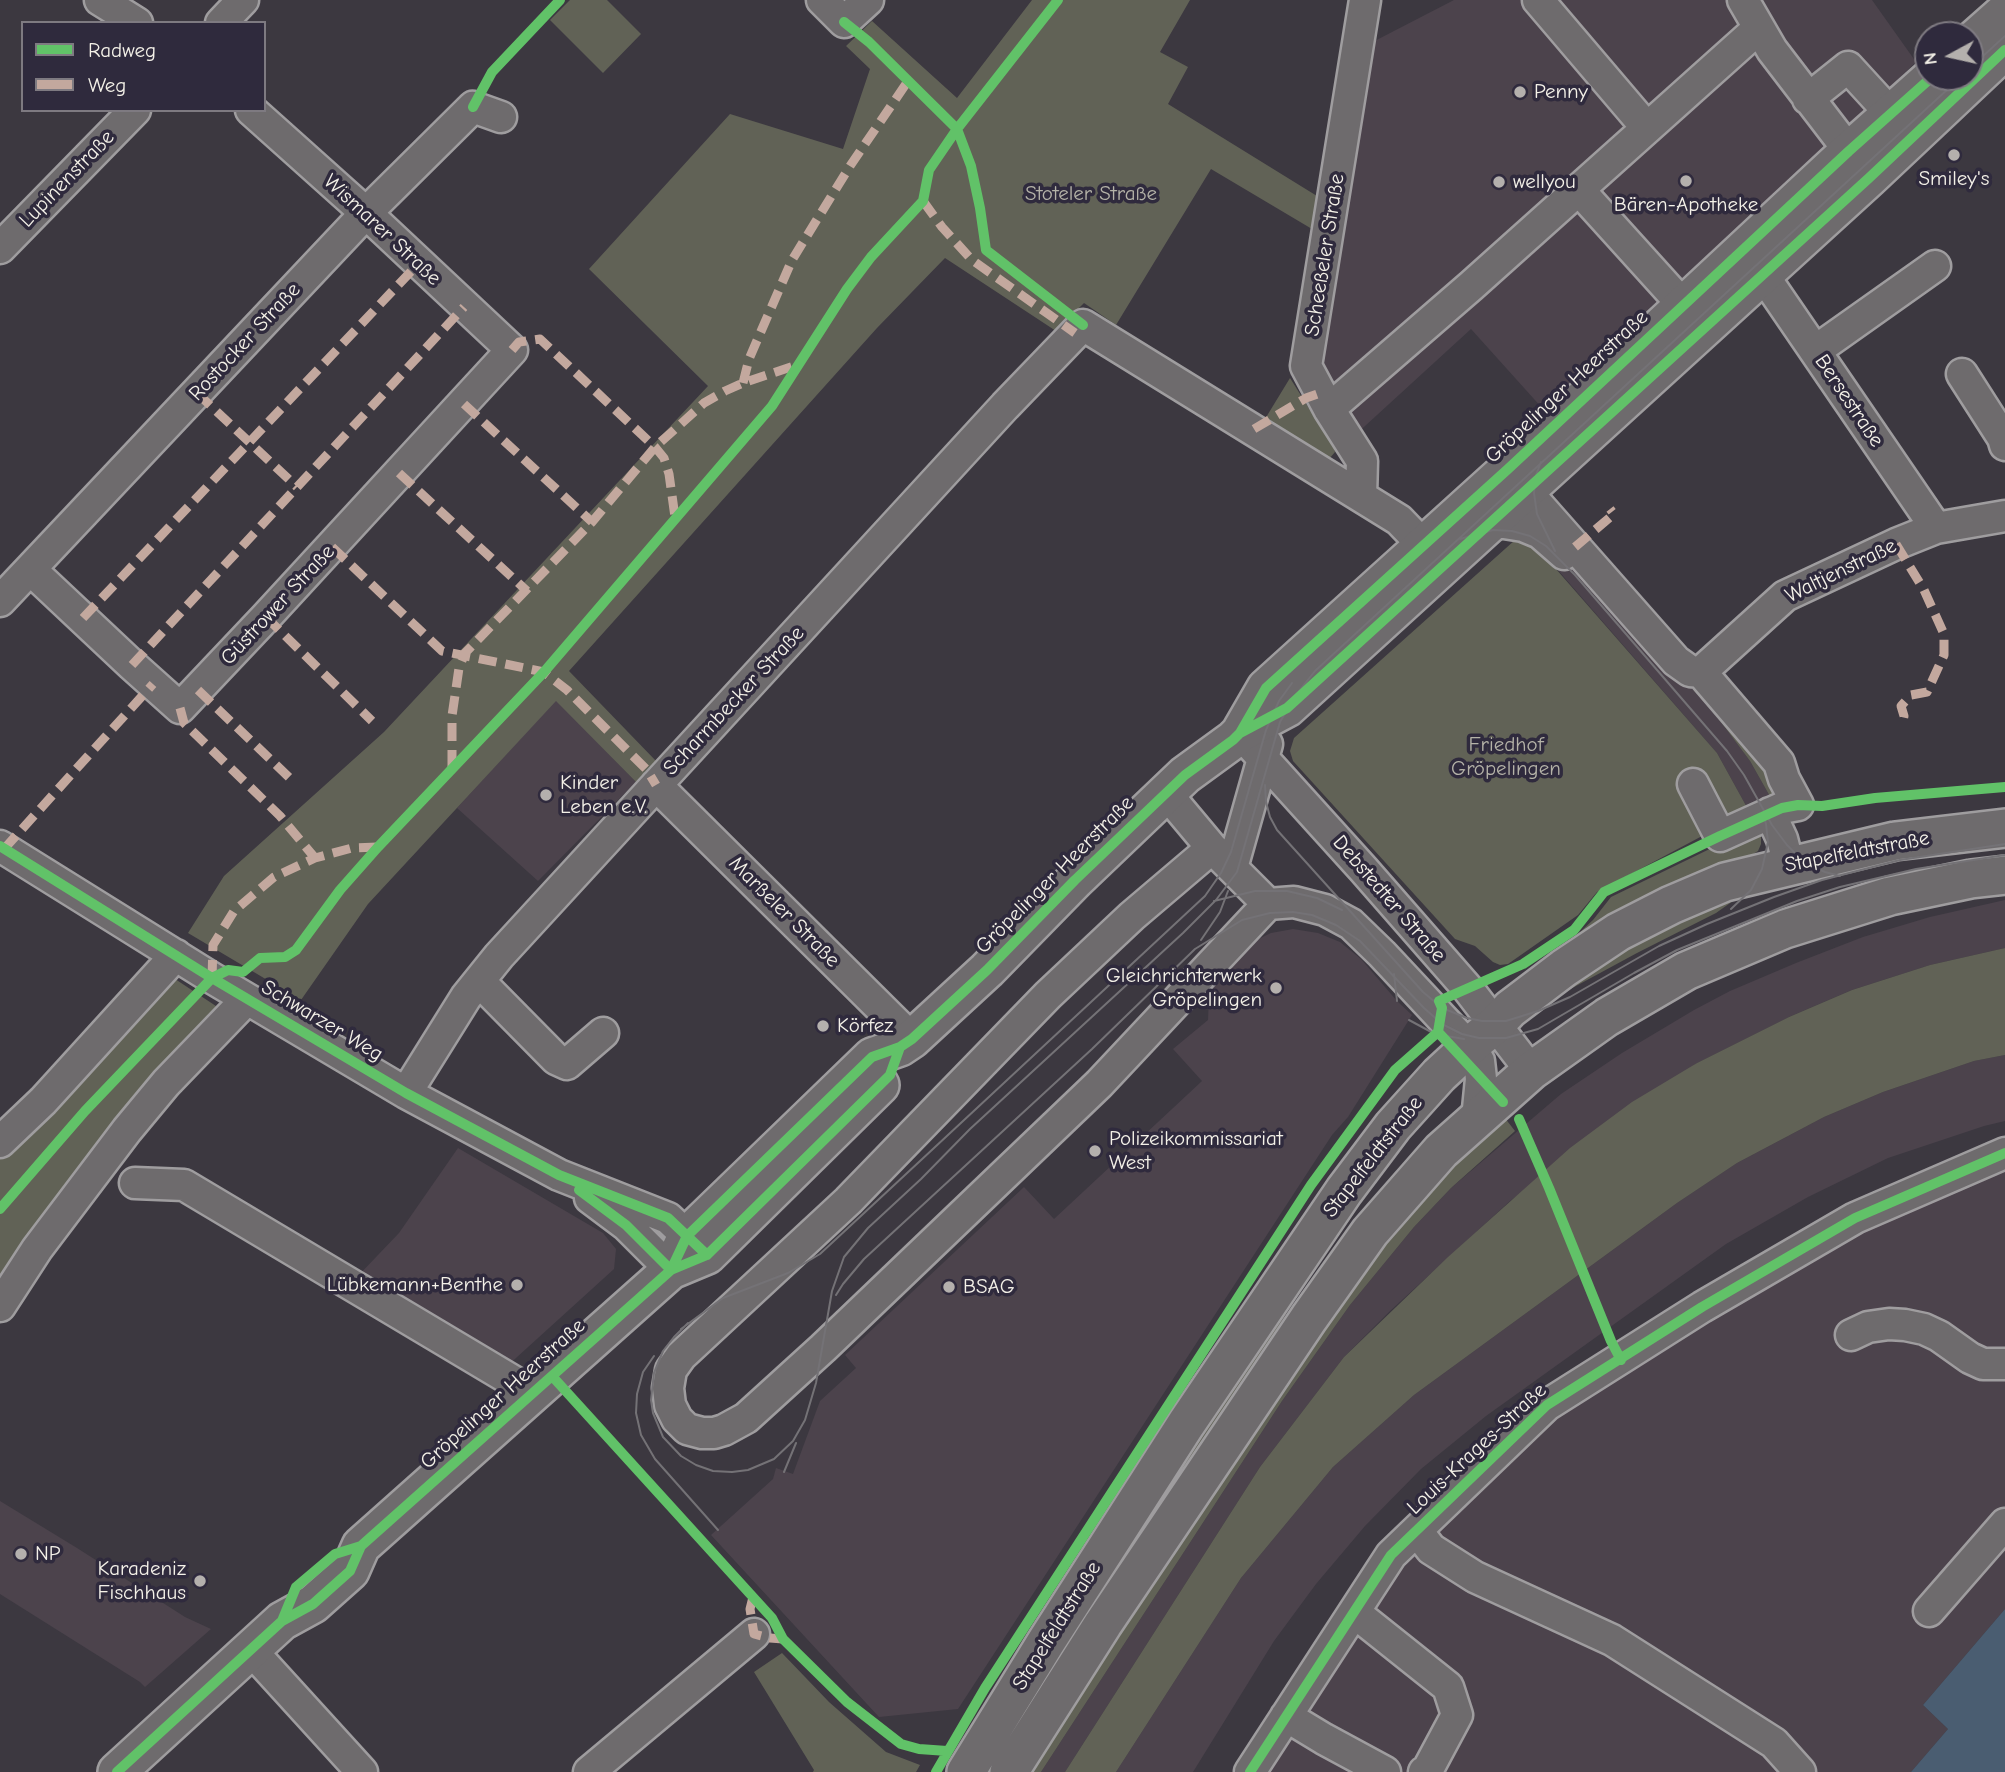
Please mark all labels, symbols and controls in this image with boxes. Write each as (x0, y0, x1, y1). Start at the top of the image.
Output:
legend (21, 21, 266, 112)
north arrow (1914, 21, 1984, 91)
text: Radweg (88, 38, 156, 62)
text: N (1918, 51, 1942, 66)
text: Weg (88, 73, 126, 97)
place label: Penny (1534, 79, 1588, 105)
marker: Penny (1512, 84, 1528, 100)
street label: Lupinenstraße (14, 125, 120, 233)
marker: Smiley's (1946, 147, 1962, 163)
place label: Smiley's (1918, 166, 1990, 192)
street label: Wismarer Straße (318, 169, 446, 291)
place label: wellyou (1513, 169, 1576, 195)
street label: Scheeßeler Straße (1300, 172, 1350, 338)
marker: Bären-Apotheke (1678, 173, 1694, 189)
marker: wellyou (1491, 174, 1507, 190)
park label: Stoteler Straße (1025, 181, 1157, 207)
place label: Bären-Apotheke (1614, 192, 1758, 218)
street label: Rostocker Straße (184, 278, 306, 406)
street label: Gröpelinger Heerstraße (1480, 305, 1654, 469)
street label: Bersestraße (1809, 350, 1889, 452)
street label: Waltjenstraße (1781, 533, 1901, 609)
street label: Güstrower Straße (216, 540, 340, 670)
street label: Scharmbecker Straße (658, 621, 810, 781)
park label: Friedhof Gröpelingen (1451, 732, 1561, 782)
place label: Kinder Leben e.V. (560, 770, 647, 820)
marker: Kinder Leben e.V. (538, 787, 554, 803)
street label: Gröpelinger Heerstraße (971, 791, 1139, 959)
street label: Stapelfeldtstraße (1782, 826, 1932, 878)
street label: Debstedter Straße (1327, 830, 1451, 968)
street label: Marßeler Straße (723, 851, 845, 973)
place label: Gleichrichterwerk Gröpelingen (1106, 963, 1262, 1013)
street label: Schwarzer Weg (257, 975, 387, 1067)
marker: Gleichrichterwerk Gröpelingen (1268, 980, 1284, 996)
place label: Körfez (837, 1013, 893, 1039)
marker: Körfez (815, 1018, 831, 1034)
street label: Stapelfeldtstraße (1318, 1091, 1428, 1223)
place label: Polizeikommissariat West (1109, 1126, 1283, 1176)
marker: Polizeikommissariat West (1087, 1143, 1103, 1159)
place label: Lübkemann+Benthe (327, 1272, 503, 1298)
place label: BSAG (963, 1274, 1015, 1300)
marker: Lübkemann+Benthe (509, 1277, 525, 1293)
marker: BSAG (941, 1279, 957, 1295)
street label: Gröpelinger Heerstraße (415, 1313, 591, 1475)
street label: Louis-Krages-Straße (1402, 1378, 1552, 1520)
place label: NP (35, 1541, 61, 1567)
marker: NP (13, 1546, 29, 1562)
place label: Karadeniz Fischhaus (97, 1556, 186, 1606)
street label: Stapelfeldtstraße (1007, 1557, 1107, 1695)
marker: Karadeniz Fischhaus (192, 1573, 208, 1589)

